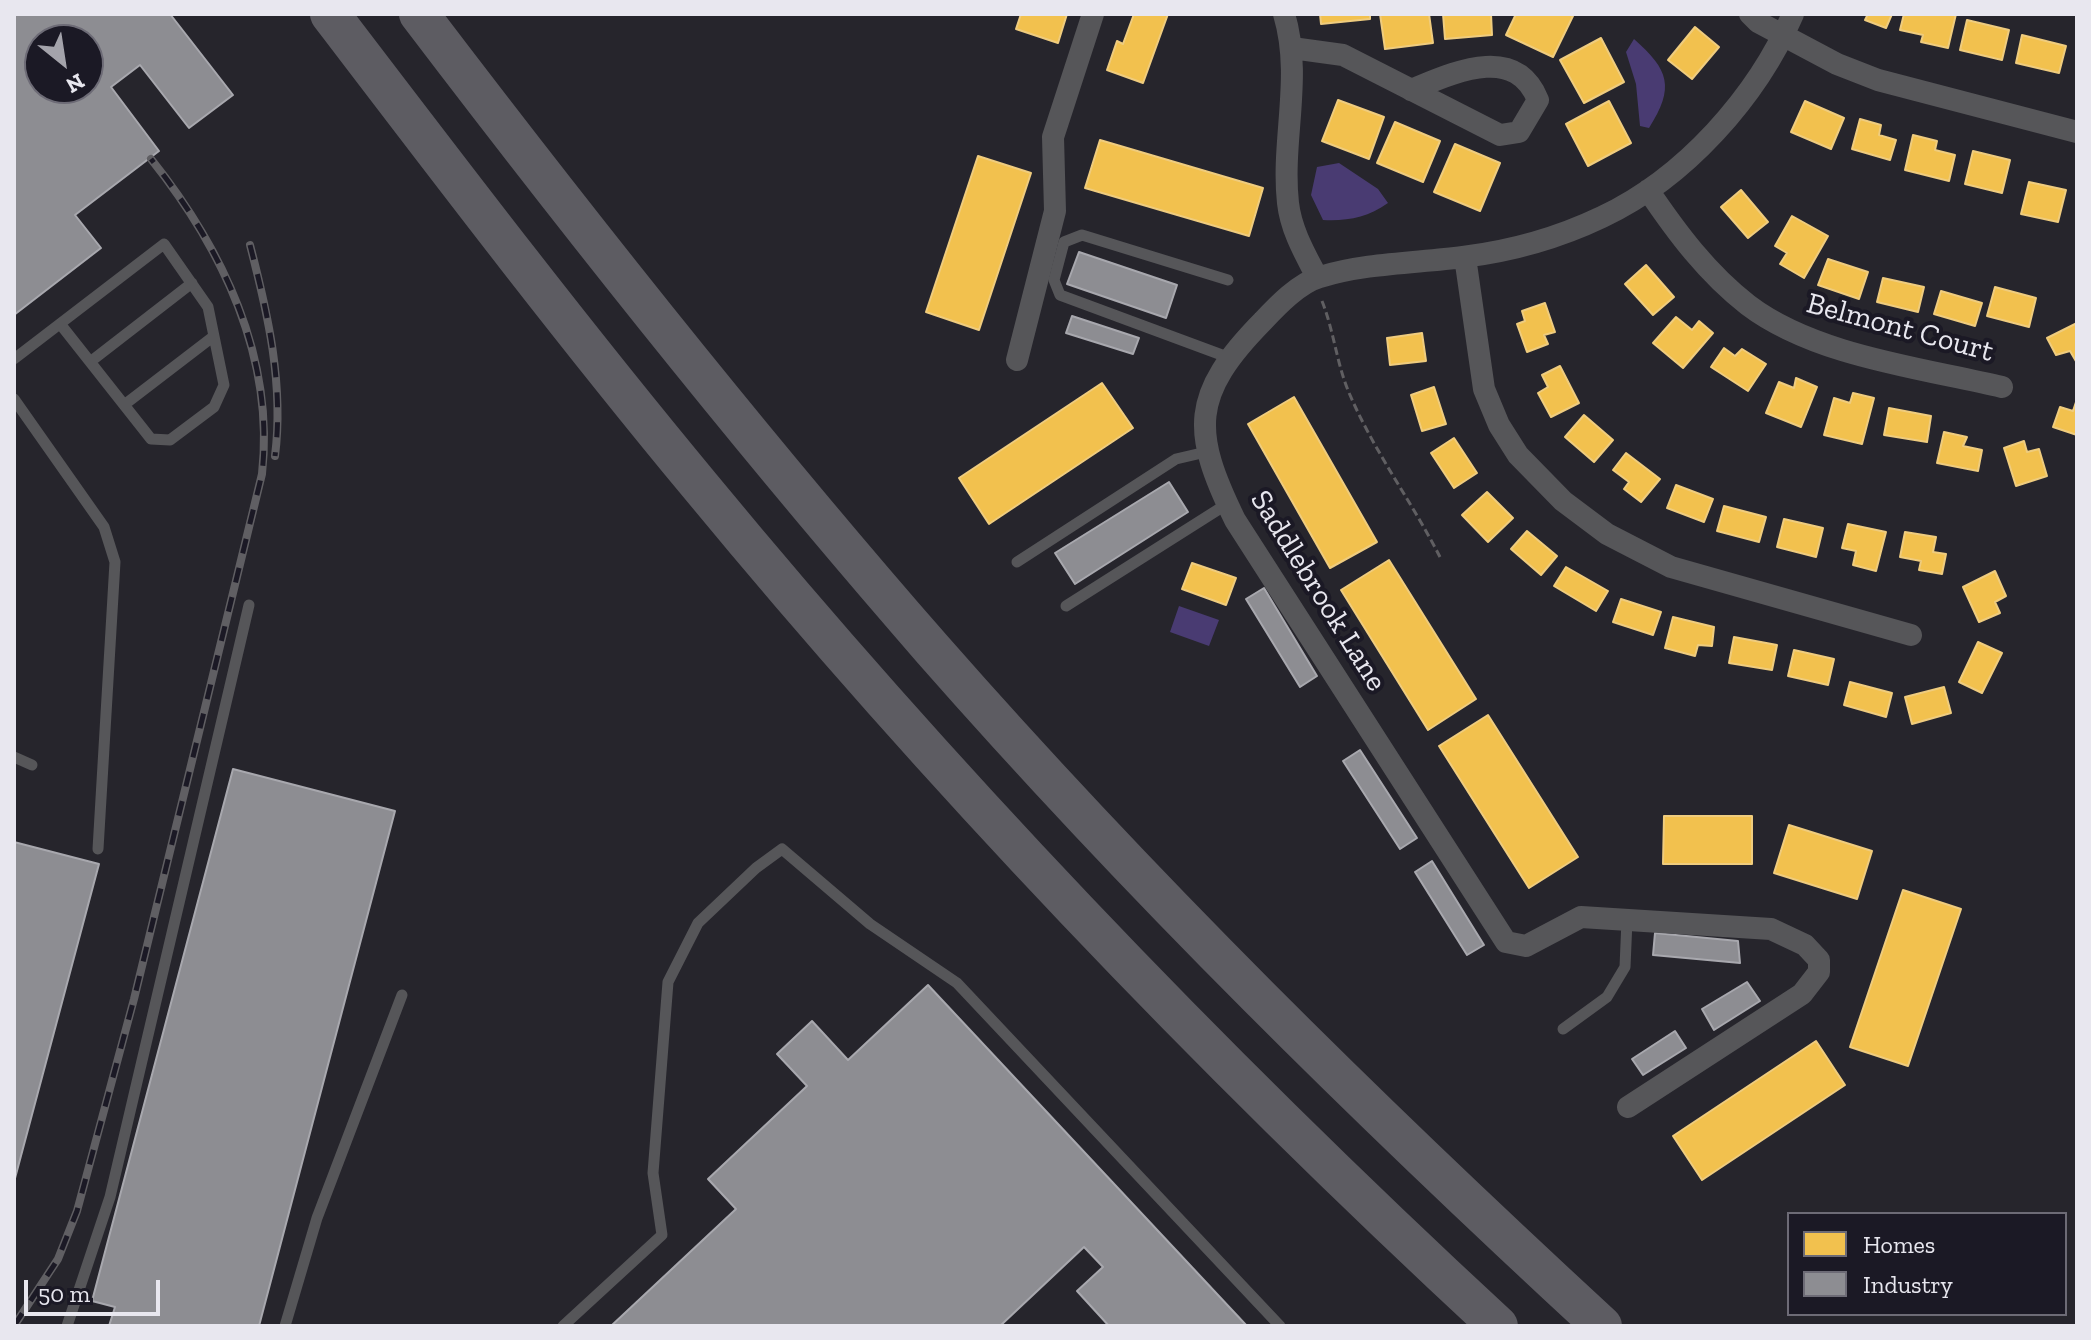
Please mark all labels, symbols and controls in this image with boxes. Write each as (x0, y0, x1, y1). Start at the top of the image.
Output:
north arrow (24, 24, 104, 104)
text: N (61, 68, 89, 99)
street label: Belmont Court (1803, 286, 1997, 370)
street label: Saddlebrook Lane (1242, 484, 1394, 698)
legend (1787, 1212, 2067, 1316)
text: Homes (1863, 1230, 1935, 1259)
scale bar (28, 1264, 164, 1314)
text: Industry (1863, 1270, 1953, 1299)
text: 50 m (38, 1279, 90, 1308)

